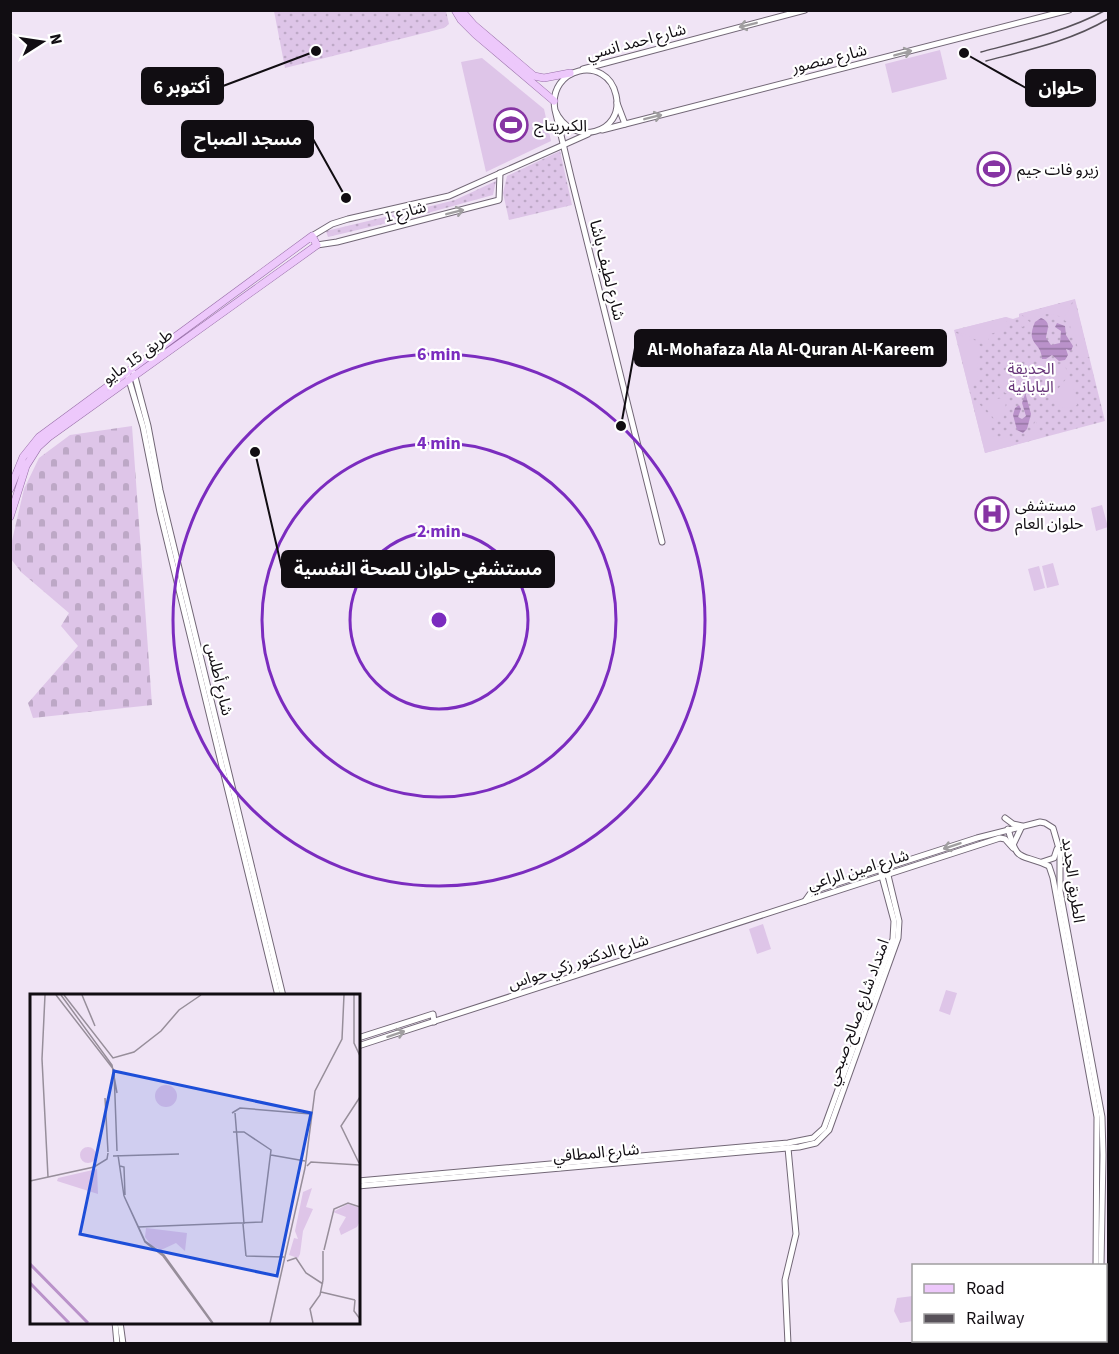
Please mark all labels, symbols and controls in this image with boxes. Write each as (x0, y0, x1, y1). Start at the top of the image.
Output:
north arrow (12, 12, 72, 72)
street label: شارع احمد انسي (584, 18, 689, 67)
one-way arrow (739, 20, 758, 31)
text: N (44, 32, 68, 47)
street label: شارع منصور (788, 39, 869, 80)
one-way arrow (893, 47, 912, 59)
callout: 6 أكتوبر (142, 68, 223, 104)
callout: حلوان (1026, 70, 1095, 106)
text: 6 أكتوبر (154, 74, 210, 100)
text: حلوان (1038, 76, 1084, 101)
sports icon: الكبريتاج (493, 107, 529, 143)
one-way arrow (643, 110, 662, 122)
place label: الكبريتاج (534, 115, 587, 138)
callout: مسجد الصباح (182, 121, 313, 157)
text: مسجد الصباح (194, 127, 302, 152)
sports icon: زيرو فات جيم (976, 151, 1012, 187)
place label: زيرو فات جيم (1017, 159, 1099, 182)
street label: شارع 1 (382, 196, 429, 229)
one-way arrow (445, 205, 464, 217)
street label: شارع لطيف باشا (583, 218, 630, 323)
street label: طريق 15 مايو (98, 324, 177, 390)
callout: Al-Mohafaza Ala Al-Quran Al-Kareem (635, 330, 946, 366)
text: Al-Mohafaza Ala Al-Quran Al-Kareem (647, 337, 934, 362)
text: 6 min (417, 342, 461, 367)
park label: الحديقة اليابانية (1007, 358, 1055, 398)
text: 4 min (417, 431, 461, 456)
place label: مستشفى حلوان العام (1015, 495, 1083, 536)
hospital icon: مستشفى حلوان العام (974, 496, 1010, 532)
text: 2 min (417, 519, 461, 544)
callout: مستشفي حلوان للصحة النفسية (282, 551, 554, 587)
text: مستشفي حلوان للصحة النفسية (294, 557, 542, 583)
centre of rings (429, 610, 449, 630)
street label: شارع أطلس (199, 641, 238, 718)
street label: الطريق الجديد (1056, 836, 1090, 924)
one-way arrow (943, 841, 962, 852)
street label: شارع امين الراعي (805, 844, 912, 897)
street label: شارع الدكتور زكي حواس (505, 929, 652, 996)
street label: امتداد شارع صالح صبحي (821, 936, 896, 1089)
inset map (30, 994, 360, 1324)
one-way arrow (386, 1028, 405, 1039)
street label: شارع المطافي (552, 1138, 640, 1169)
legend (912, 1264, 1107, 1342)
text: Road (966, 1276, 1005, 1301)
text: Railway (966, 1306, 1025, 1331)

